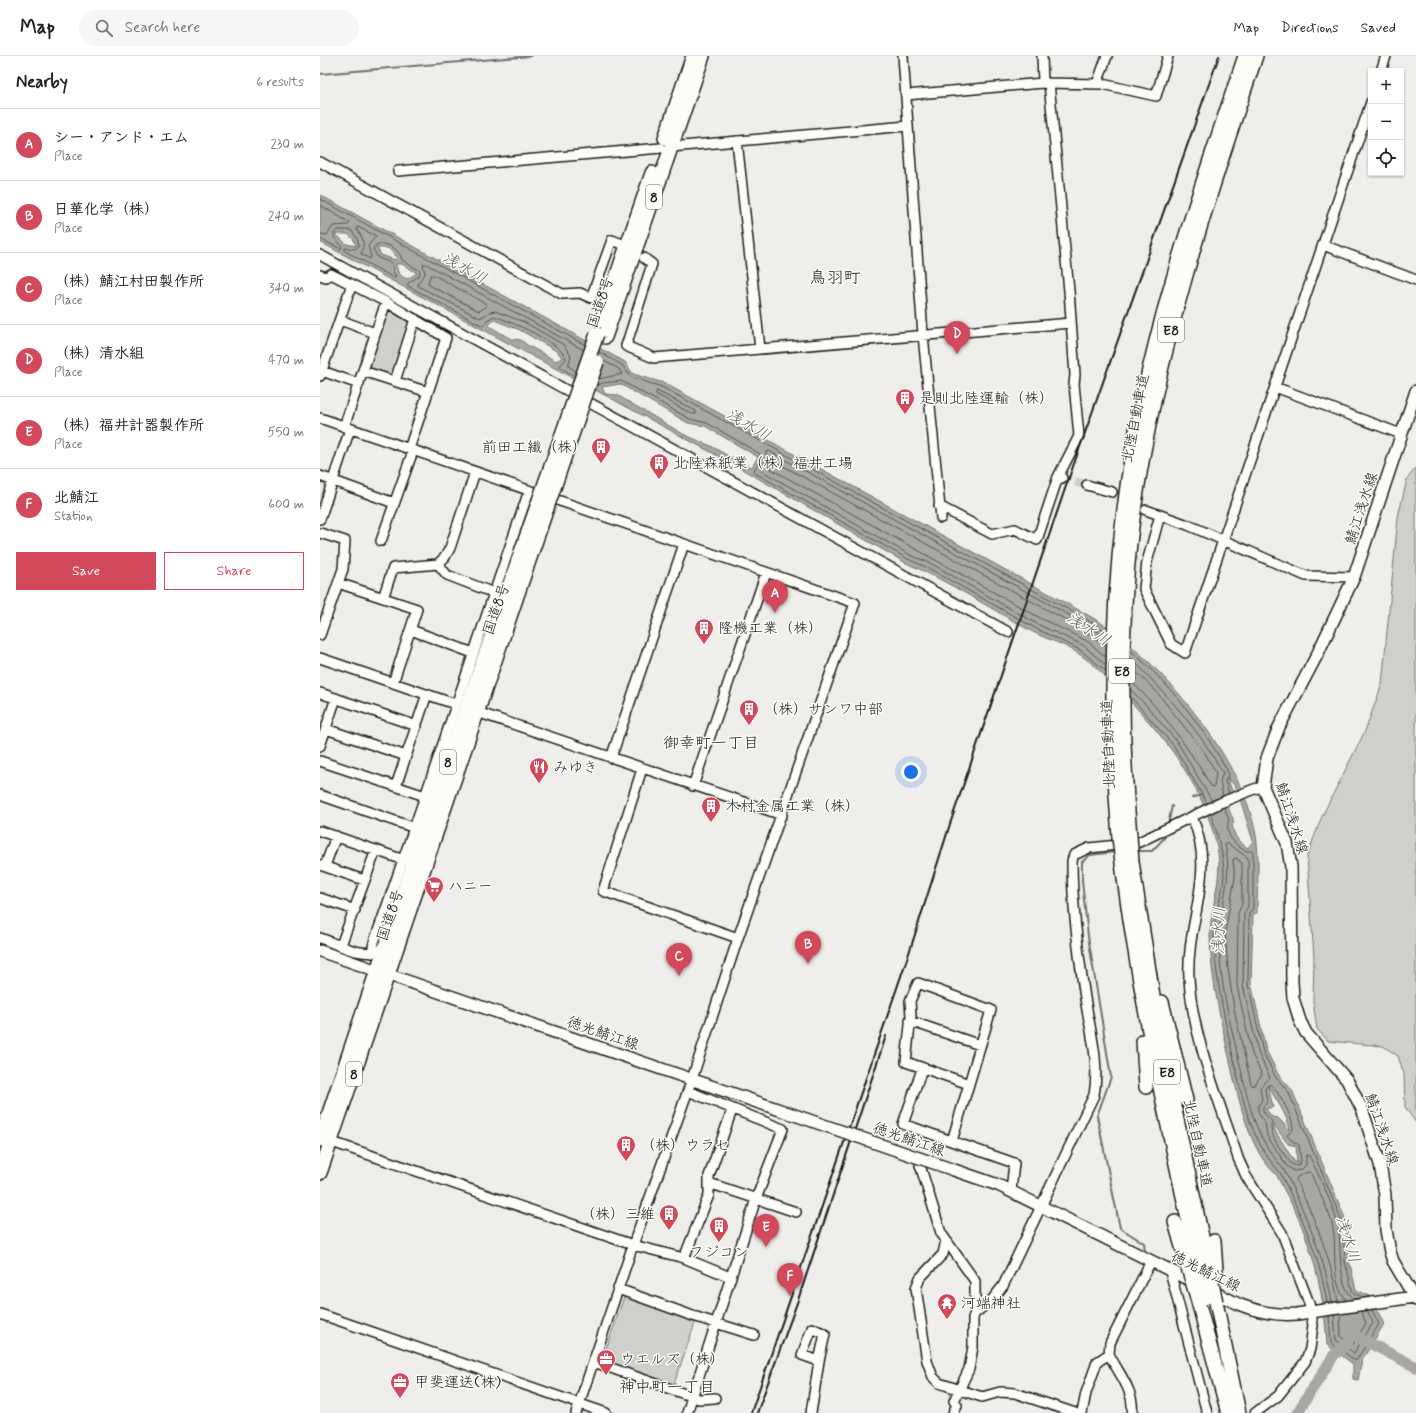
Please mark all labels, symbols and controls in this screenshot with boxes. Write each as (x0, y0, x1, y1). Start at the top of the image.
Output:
search box (79, 10, 359, 46)
text: Map (20, 15, 55, 40)
icon: search (93, 17, 115, 39)
text: Search here (125, 18, 200, 38)
text: Map (1233, 19, 1259, 37)
text: Directions (1281, 19, 1339, 37)
text: Saved (1361, 19, 1396, 37)
map controls (1368, 68, 1404, 176)
button: + (1368, 68, 1404, 104)
text: Nearby (16, 71, 68, 93)
text: 6 results (256, 74, 304, 91)
button: − (1368, 104, 1404, 140)
text: シー・アンド・エム (54, 128, 189, 148)
text: A (25, 136, 33, 153)
text: 230 m (270, 136, 304, 153)
button: locate (1368, 140, 1404, 176)
text: Place (54, 148, 83, 165)
road number: 8 (646, 185, 662, 209)
text: 日華化学（株） (54, 200, 159, 220)
text: B (25, 208, 33, 225)
text: 240 m (268, 208, 304, 225)
text: Place (54, 220, 83, 237)
water label: 浅水川 (438, 247, 490, 289)
district label: 鳥羽町 (810, 267, 861, 289)
text: （株）鯖江村田製作所 (54, 272, 204, 292)
street label: 国道8号 (583, 274, 619, 331)
text: C (24, 280, 34, 297)
text: 340 m (269, 280, 304, 297)
text: Place (54, 292, 83, 309)
road number: E8 (1158, 318, 1184, 342)
pin: D (944, 321, 970, 354)
text: （株）清水組 (54, 344, 144, 364)
text: D (25, 352, 33, 369)
text: 470 m (268, 352, 304, 369)
text: Place (54, 364, 83, 381)
street label: 北陸自動車道 (1118, 372, 1154, 464)
building icon: 是則北陸運輸（株） (894, 387, 916, 415)
place label: 是則北陸運輸（株） (919, 389, 1054, 409)
water label: 浅水川 (722, 404, 774, 447)
text: （株）福井計器製作所 (54, 416, 204, 436)
text: E (25, 424, 33, 441)
text: 550 m (268, 424, 304, 441)
text: Place (54, 436, 83, 453)
building icon: 前田工繊（株） (590, 436, 612, 464)
place label: 前田工繊（株） (482, 438, 587, 458)
building icon: 北陸森紙業（株）福井工場 (648, 452, 670, 480)
place label: 北陸森紙業（株）福井工場 (673, 454, 853, 474)
street label: 鯖江浅水線 (1341, 470, 1383, 547)
text: 北鯖江 (54, 488, 99, 508)
text: F (26, 496, 32, 513)
text: 600 m (268, 496, 304, 513)
text: Station (54, 508, 92, 525)
button: Save (16, 552, 156, 590)
button: Share (164, 552, 304, 590)
pin: A (762, 580, 788, 613)
street label: 国道8号 (479, 581, 515, 638)
water label: 浅水川 (1062, 607, 1114, 651)
building icon: 隆機工業（株） (693, 617, 715, 645)
place label: 隆機工業（株） (718, 619, 823, 639)
road number: E8 (1109, 659, 1135, 683)
building icon: （株）サンワ中部 (738, 698, 760, 726)
street label: 北陸自動車道 (1097, 699, 1121, 789)
place label: （株）サンワ中部 (763, 700, 883, 720)
district label: 御幸町一丁目 (663, 733, 759, 754)
road number: 8 (440, 750, 456, 774)
restaurant icon: みゆき (528, 756, 550, 784)
place label: みゆき (553, 758, 598, 778)
your location (901, 762, 921, 782)
street label: 鯖江浅水線 (1270, 780, 1312, 857)
building icon: 木村金属工業（株） (700, 795, 722, 823)
place label: 木村金属工業（株） (725, 797, 860, 817)
supermarket icon: ハニー (423, 875, 445, 903)
place label: ハニー (448, 877, 493, 897)
street label: 国道8号 (373, 887, 409, 944)
water label: 浅水川 (1209, 907, 1230, 955)
pin: B (795, 931, 821, 964)
pin: C (666, 943, 692, 976)
street label: 徳光鯖江線 (564, 1012, 641, 1056)
road number: E8 (1154, 1060, 1180, 1084)
road number: 8 (346, 1062, 362, 1086)
street label: 鯖江浅水線 (1359, 1091, 1403, 1168)
street label: 北陸自動車道 (1178, 1097, 1216, 1189)
street label: 徳光鯖江線 (870, 1118, 947, 1162)
building icon: （株）ウラセ (615, 1134, 637, 1162)
place label: （株）ウラセ (640, 1136, 730, 1156)
building icon: （株）三維 (658, 1203, 680, 1231)
place label: （株）三維 (580, 1205, 655, 1225)
water label: 浅水川 (1331, 1213, 1365, 1265)
pin: E (753, 1214, 779, 1247)
building icon: フジコン (708, 1215, 730, 1243)
place label: フジコン (689, 1243, 749, 1263)
street label: 徳光鯖江線 (1167, 1246, 1244, 1297)
pin: F (777, 1263, 803, 1296)
temple icon: 河端神社 (936, 1292, 958, 1320)
place label: 河端神社 (961, 1294, 1021, 1314)
office icon: ウエルズ（株） (595, 1348, 617, 1376)
place label: ウエルズ（株） (620, 1350, 725, 1370)
office icon: 甲斐運送(株) (389, 1371, 411, 1399)
place label: 甲斐運送(株) (414, 1373, 501, 1393)
district label: 神中町一丁目 (619, 1377, 715, 1398)

